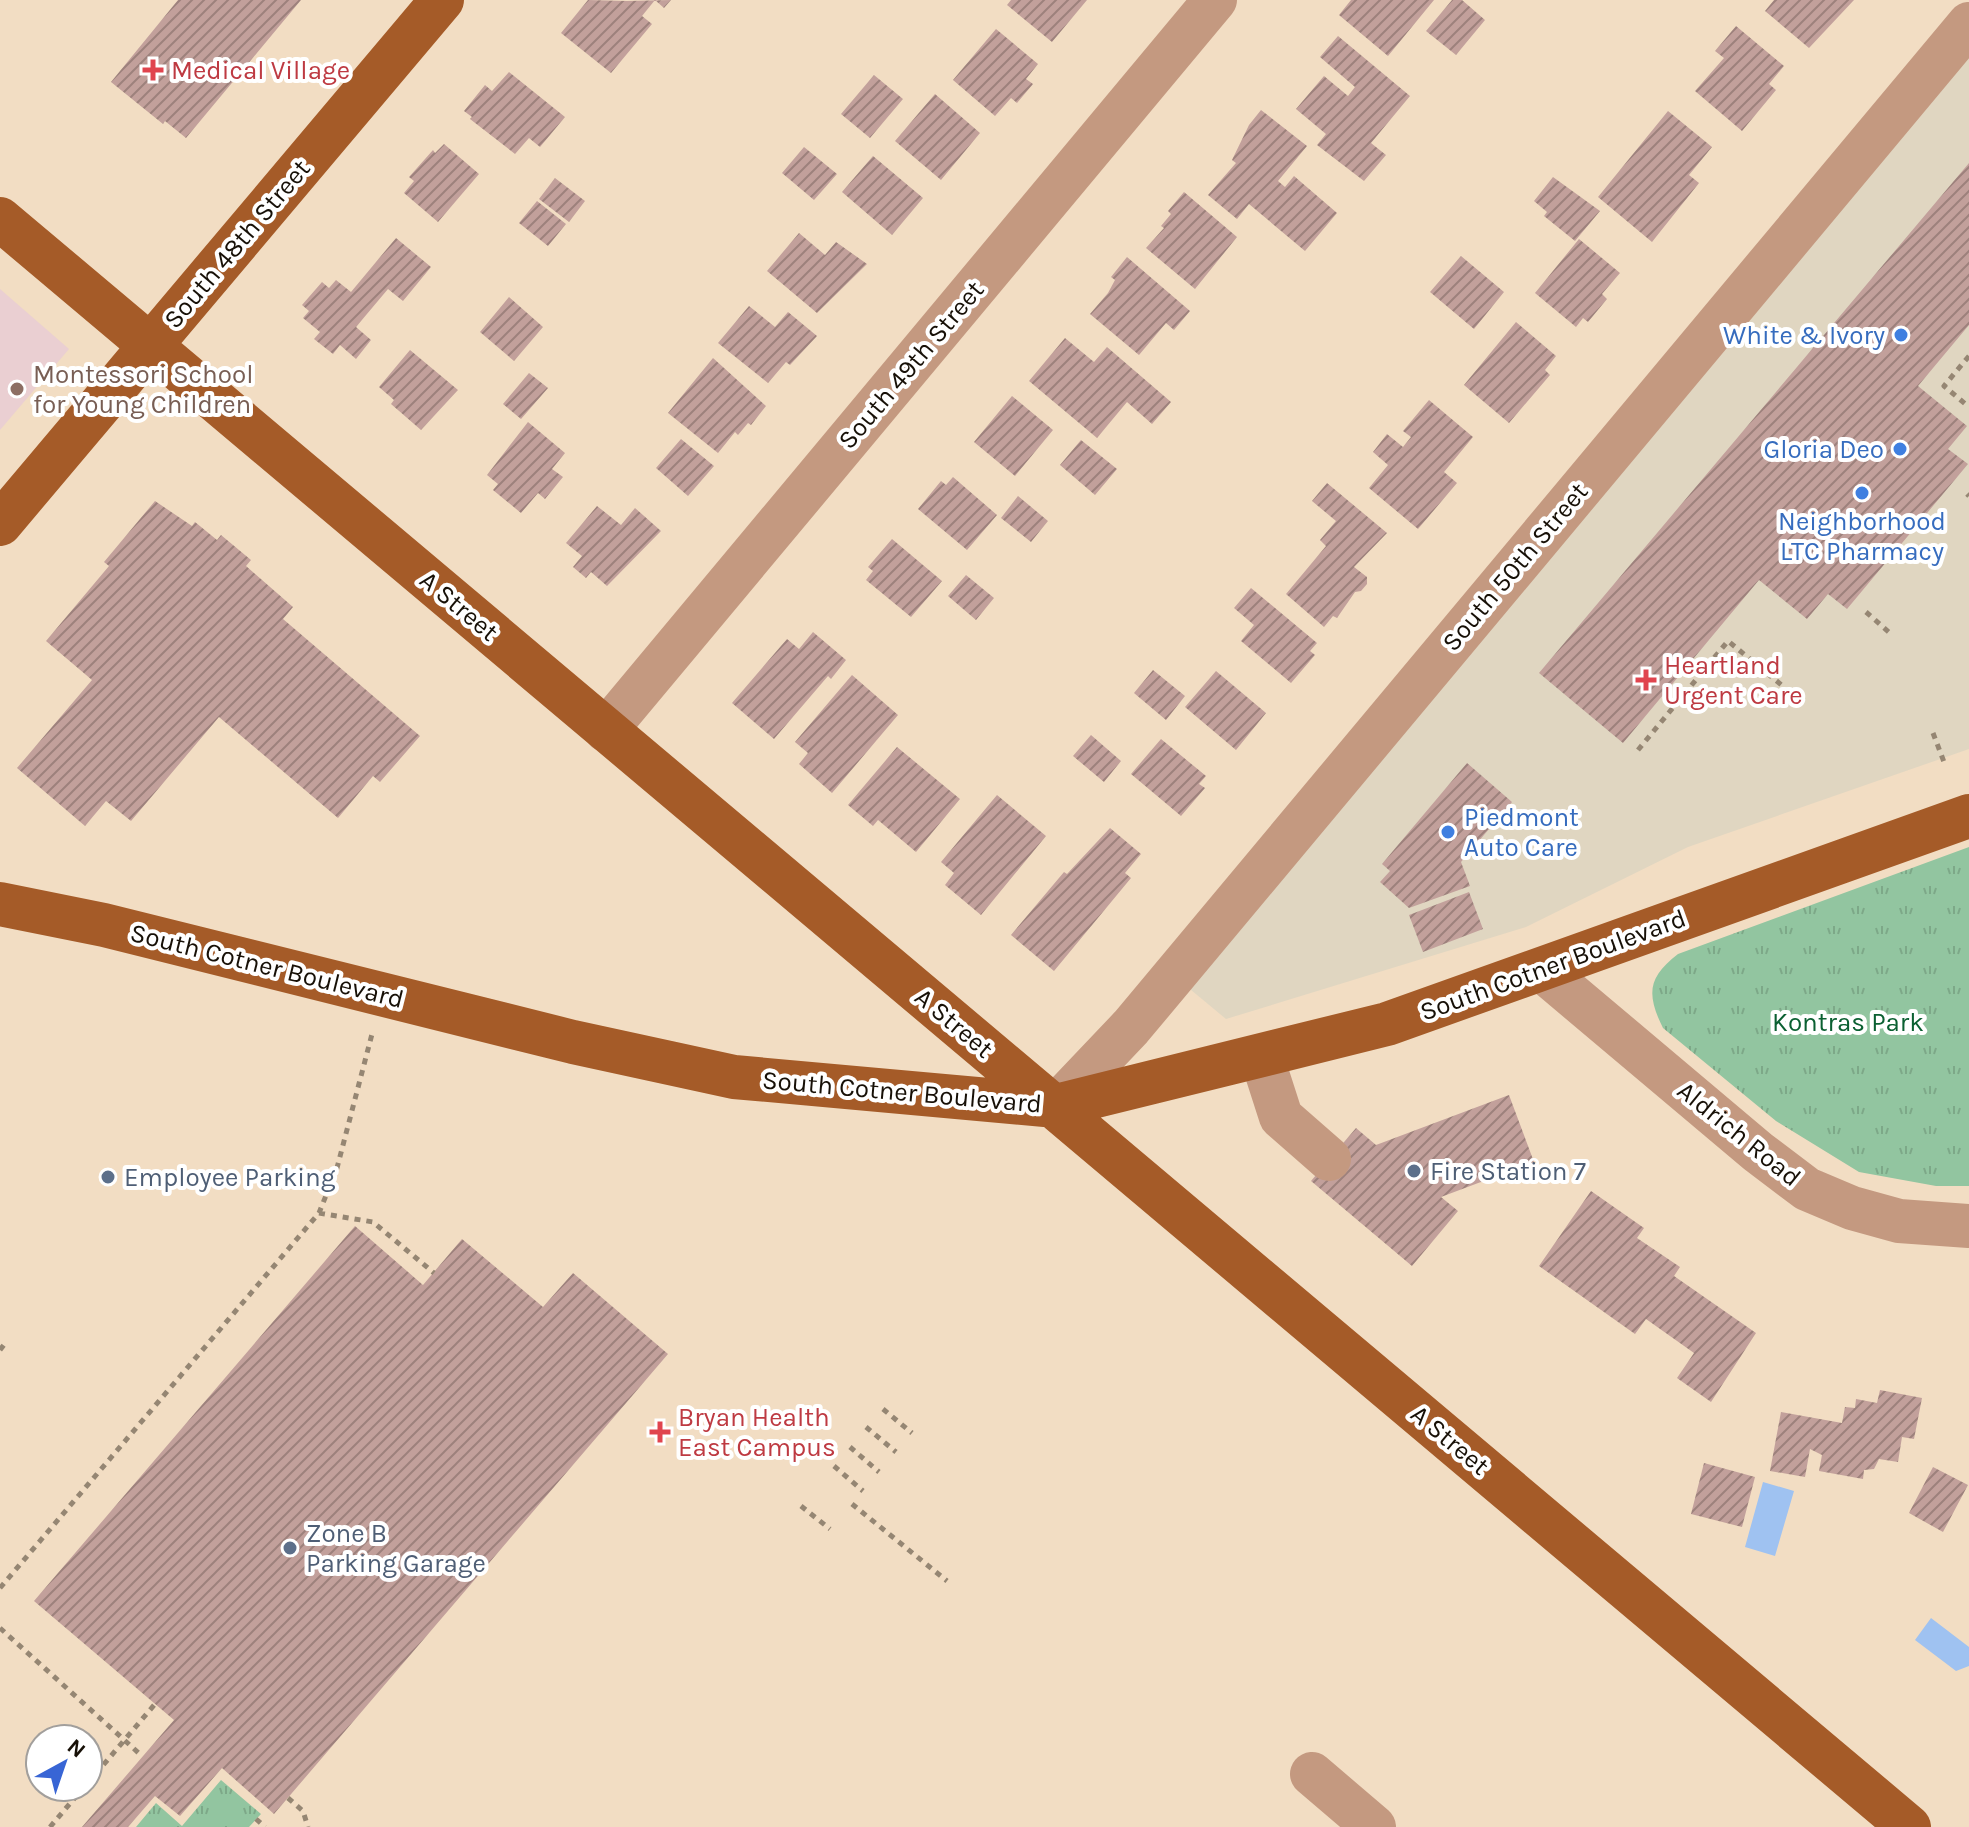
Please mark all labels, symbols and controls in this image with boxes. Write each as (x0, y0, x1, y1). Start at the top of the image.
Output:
place label: Medical Village (171, 55, 350, 86)
marker: Medical Village (142, 59, 164, 81)
street label: South 48th Street (157, 153, 317, 335)
street label: South 49th Street (832, 274, 990, 455)
place label: White & Ivory (1723, 320, 1885, 351)
marker: White & Ivory (1892, 326, 1910, 344)
place label: Montessori School for Young Children (33, 359, 253, 420)
marker: Montessori School for Young Children (8, 380, 26, 398)
place label: Gloria Deo (1763, 434, 1884, 465)
marker: Gloria Deo (1891, 440, 1909, 458)
street label: South 50th Street (1435, 476, 1595, 658)
marker: Neighborhood LTC Pharmacy (1853, 484, 1871, 502)
place label: Neighborhood LTC Pharmacy (1778, 506, 1946, 567)
street label: A Street (414, 564, 505, 648)
place label: Heartland Urgent Care (1664, 650, 1803, 711)
marker: Heartland Urgent Care (1635, 669, 1657, 691)
place label: Piedmont Auto Care (1464, 802, 1579, 863)
marker: Piedmont Auto Care (1439, 823, 1457, 841)
street label: South Cotner Boulevard (1416, 902, 1690, 1028)
street label: South Cotner Boulevard (127, 917, 407, 1015)
street label: A Street (909, 981, 1000, 1065)
park label: Kontras Park (1772, 1007, 1924, 1038)
street label: South Cotner Boulevard (761, 1064, 1043, 1120)
street label: Aldrich Road (1671, 1075, 1807, 1193)
place label: Fire Station 7 (1430, 1156, 1586, 1187)
place label: Employee Parking (124, 1162, 336, 1193)
marker: Fire Station 7 (1405, 1162, 1423, 1180)
marker: Employee Parking (99, 1168, 117, 1186)
street label: A Street (1405, 1398, 1496, 1482)
place label: Bryan Health East Campus (678, 1402, 836, 1463)
marker: Bryan Health East Campus (649, 1421, 671, 1443)
place label: Zone B Parking Garage (306, 1518, 486, 1579)
marker: Zone B Parking Garage (281, 1539, 299, 1557)
north arrow (24, 1723, 104, 1803)
text: N (62, 1733, 91, 1763)

